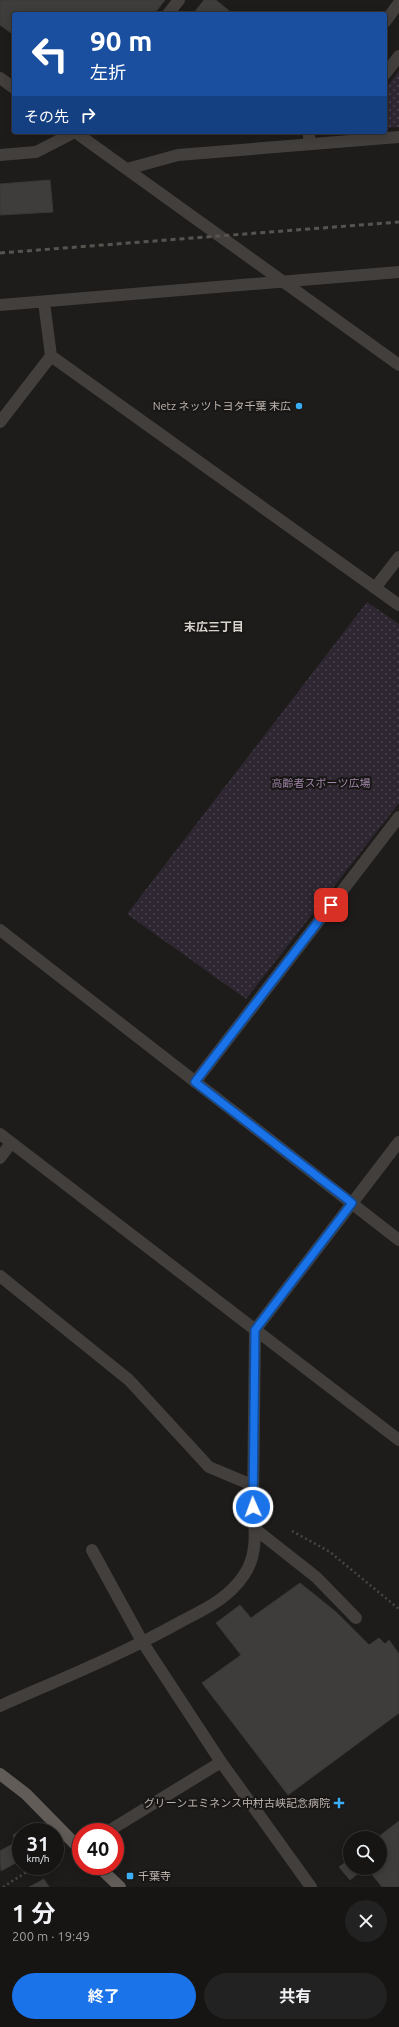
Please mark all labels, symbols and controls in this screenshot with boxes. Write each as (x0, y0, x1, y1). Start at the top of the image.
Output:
text: 90 m (90, 25, 152, 56)
icon: left (24, 28, 76, 80)
text: 左折 (90, 62, 126, 82)
icon: right (77, 104, 99, 126)
text: その先 (24, 108, 69, 125)
place label: Netz ネッツトヨタ千葉 末広 (153, 400, 291, 412)
marker: Netz ネッツトヨタ千葉 末広 (294, 401, 304, 411)
district label: 末広三丁目 (184, 620, 244, 633)
park label: 高齢者スポーツ広場 (272, 777, 370, 789)
pin (314, 888, 348, 922)
icon: arrive (320, 894, 342, 916)
position arrow (232, 1486, 274, 1528)
place label: グリーンエミネンス中村古峡記念病院 (144, 1797, 330, 1809)
marker: グリーンエミネンス中村古峡記念病院 (333, 1797, 345, 1809)
speed limit sign: 40 (72, 1823, 124, 1875)
map controls (343, 1831, 387, 1875)
button: search (343, 1831, 387, 1875)
text: 31 (27, 1832, 49, 1855)
text: km/h (26, 1853, 50, 1864)
place label: 千葉寺 (138, 1870, 171, 1882)
marker: 千葉寺 (125, 1871, 135, 1881)
text: 1 分 (12, 1900, 55, 1927)
button: close (345, 1900, 387, 1942)
text: 200 m · 19:49 (12, 1929, 90, 1943)
button: 終了 (12, 1973, 196, 2019)
button: 共有 (204, 1973, 387, 2019)

